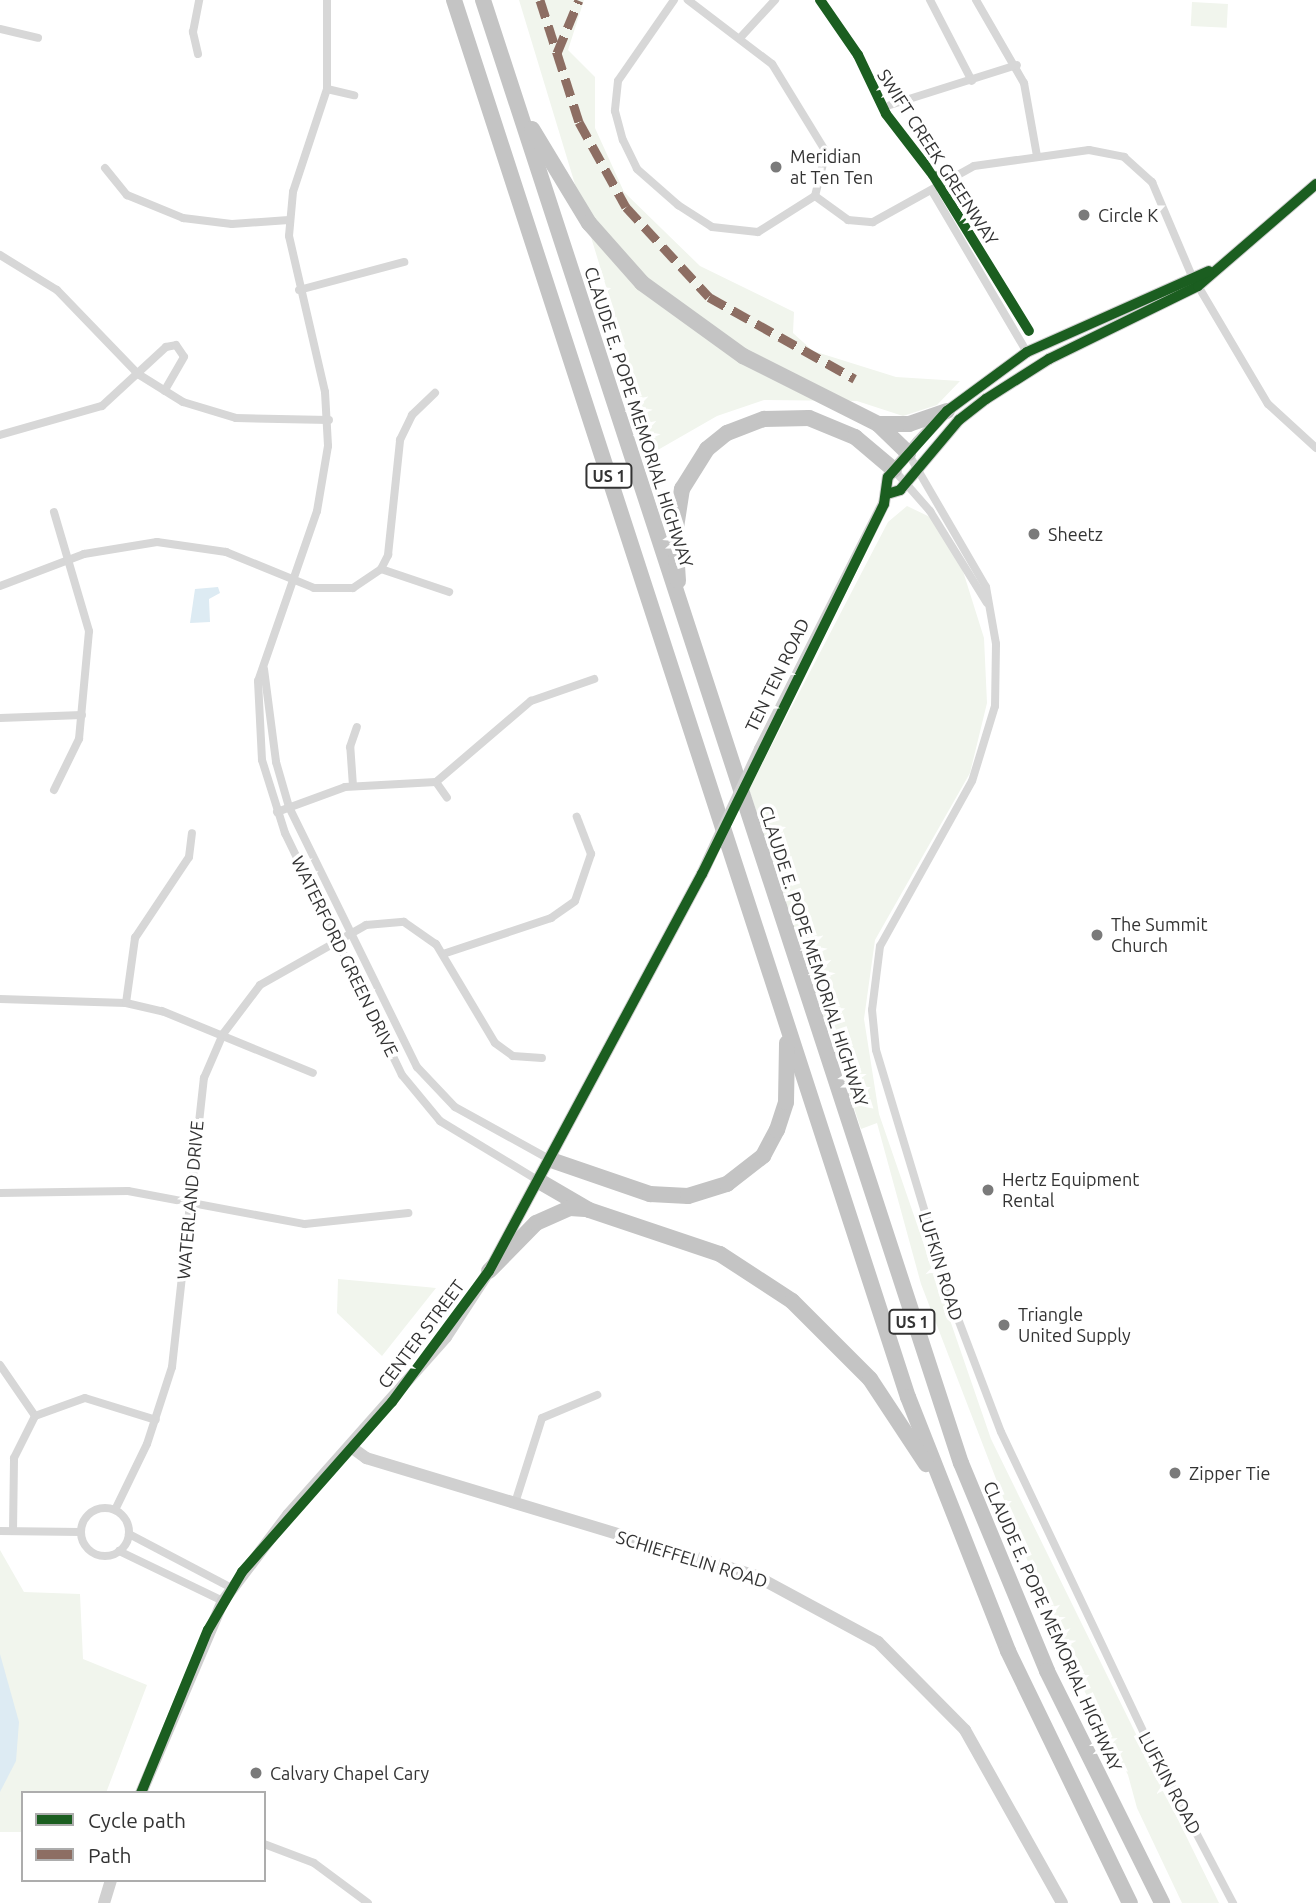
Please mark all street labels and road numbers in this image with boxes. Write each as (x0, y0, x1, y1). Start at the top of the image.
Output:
street label: SWIFT CREEK GREENWAY (873, 65, 1003, 249)
street label: CLAUDE E. POPE MEMORIAL HIGHWAY (580, 264, 698, 570)
road number: US 1 (584, 463, 634, 489)
street label: TEN TEN ROAD (740, 615, 814, 735)
street label: CLAUDE E. POPE MEMORIAL HIGHWAY (755, 803, 873, 1109)
street label: WATERFORD GREEN DRIVE (287, 852, 403, 1060)
street label: WATERLAND DRIVE (172, 1120, 208, 1280)
street label: LUFKIN ROAD (914, 1209, 968, 1323)
street label: CENTER STREET (373, 1275, 469, 1393)
road number: US 1 (888, 1310, 936, 1334)
street label: CLAUDE E. POPE MEMORIAL HIGHWAY (979, 1478, 1127, 1774)
street label: SCHIEFFELIN ROAD (614, 1526, 770, 1592)
street label: LUFKIN ROAD (1134, 1728, 1206, 1838)

